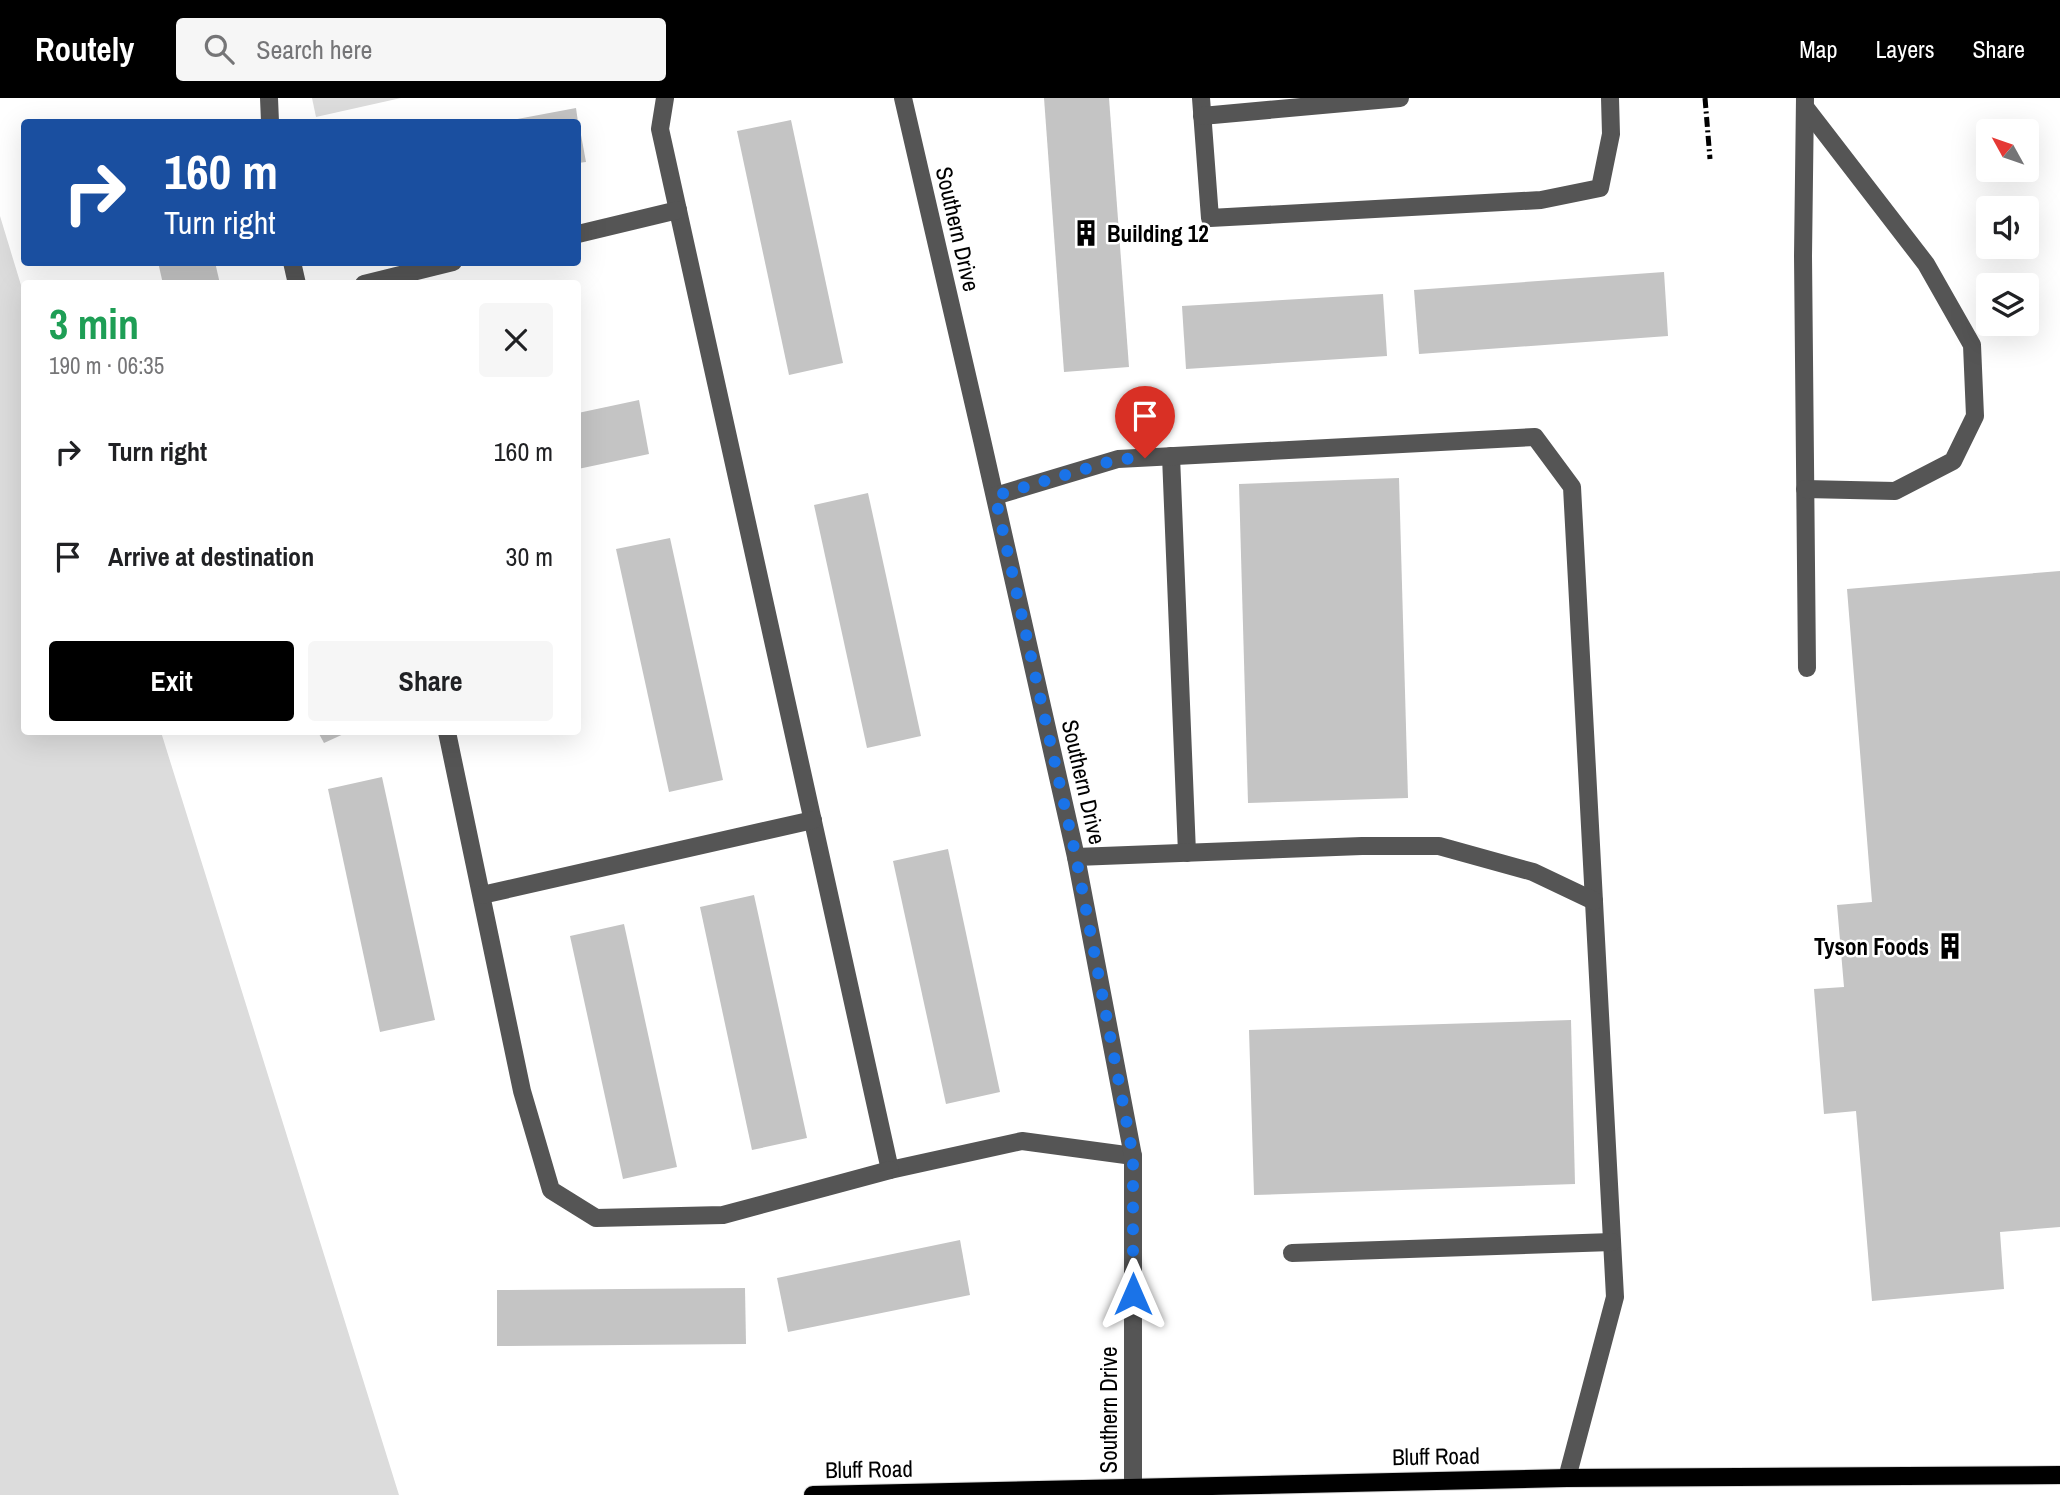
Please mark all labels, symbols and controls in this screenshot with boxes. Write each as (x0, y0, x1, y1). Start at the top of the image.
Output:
search box (176, 18, 666, 81)
text: Routely (35, 27, 134, 71)
icon: search (200, 30, 238, 68)
text: Search here (256, 32, 372, 67)
text: Map (1799, 33, 1837, 65)
text: Layers (1875, 33, 1934, 65)
text: Share (1972, 33, 2025, 65)
north arrow (1976, 119, 2039, 182)
map controls (1976, 119, 2039, 336)
text: 160 m (164, 138, 278, 204)
icon: right (49, 147, 140, 238)
street label: Southern Drive (929, 164, 987, 294)
button: sound (1976, 196, 2039, 259)
text: Turn right (164, 201, 276, 244)
building icon: Building 12 (1071, 218, 1101, 248)
place label: Building 12 (1107, 218, 1209, 249)
button: layers (1976, 273, 2039, 336)
text: 3 min (49, 296, 139, 352)
button: close (479, 303, 553, 377)
text: 190 m · 06:35 (49, 350, 164, 381)
pin (1115, 386, 1175, 458)
icon: arrive (1126, 397, 1164, 435)
icon: right (49, 433, 87, 471)
text: Turn right (108, 434, 207, 469)
text: 160 m (494, 434, 553, 469)
icon: arrive (49, 538, 87, 576)
text: Arrive at destination (108, 539, 314, 574)
text: 30 m (506, 539, 553, 574)
button: Exit (49, 641, 294, 721)
button: Share (308, 641, 553, 721)
street label: Southern Drive (1055, 717, 1113, 847)
place label: Tyson Foods (1814, 931, 1929, 962)
building icon: Tyson Foods (1935, 931, 1965, 961)
position arrow (1096, 1257, 1170, 1331)
street label: Southern Drive (1093, 1347, 1124, 1473)
street label: Bluff Road (1392, 1440, 1480, 1472)
street label: Bluff Road (825, 1453, 913, 1485)

